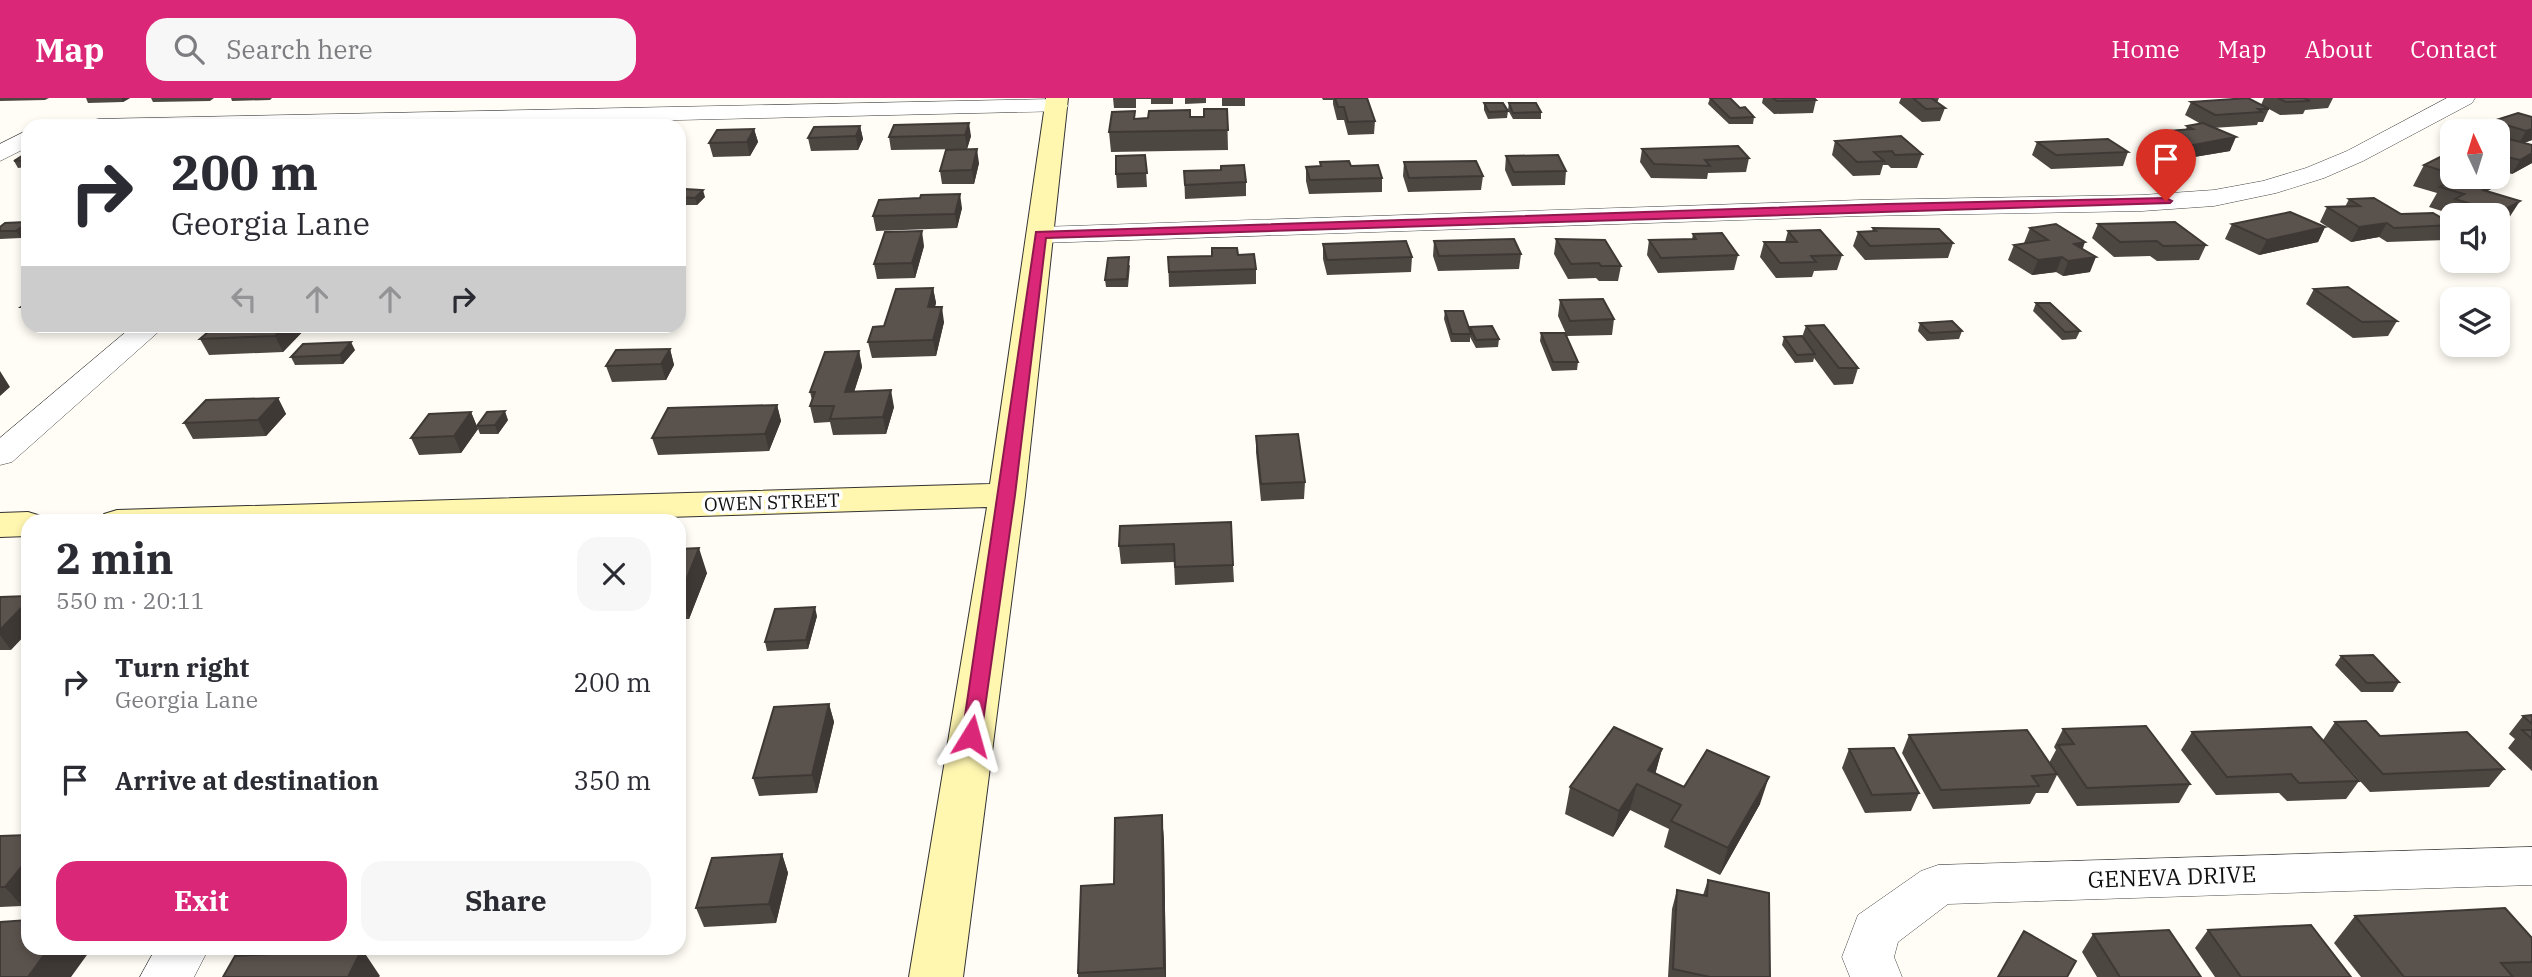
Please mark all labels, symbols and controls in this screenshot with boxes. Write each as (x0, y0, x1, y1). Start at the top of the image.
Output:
search box (146, 18, 636, 81)
text: Map (35, 28, 104, 71)
icon: search (170, 30, 208, 68)
text: Search here (226, 32, 373, 66)
text: Home (2112, 33, 2180, 65)
text: Map (2218, 33, 2266, 65)
text: About (2304, 33, 2372, 65)
text: Contact (2410, 33, 2497, 65)
north arrow (2440, 119, 2510, 189)
map controls (2440, 119, 2510, 357)
pin (2136, 129, 2196, 201)
text: 200 m (171, 140, 318, 203)
icon: arrive (2147, 140, 2185, 178)
icon: right (56, 147, 147, 238)
text: Georgia Lane (171, 202, 370, 244)
button: sound (2440, 203, 2510, 273)
icon: left (225, 280, 263, 318)
icon: ahead (298, 280, 336, 318)
icon: ahead (371, 280, 409, 318)
icon: right (444, 280, 482, 318)
button: layers (2440, 287, 2510, 357)
street label: OWEN STREET (704, 488, 840, 516)
text: 2 min (56, 531, 174, 586)
button: close (577, 537, 651, 611)
text: 550 m · 20:11 (56, 585, 205, 615)
text: Turn right (115, 650, 249, 684)
icon: right (56, 663, 94, 701)
text: 200 m (573, 665, 651, 699)
text: Georgia Lane (115, 684, 258, 714)
position arrow (934, 699, 1008, 773)
icon: arrive (56, 761, 94, 799)
text: Arrive at destination (115, 763, 379, 797)
text: 350 m (573, 763, 651, 797)
street label: GENEVA DRIVE (2087, 858, 2257, 894)
button: Exit (56, 861, 347, 941)
button: Share (361, 861, 651, 941)

